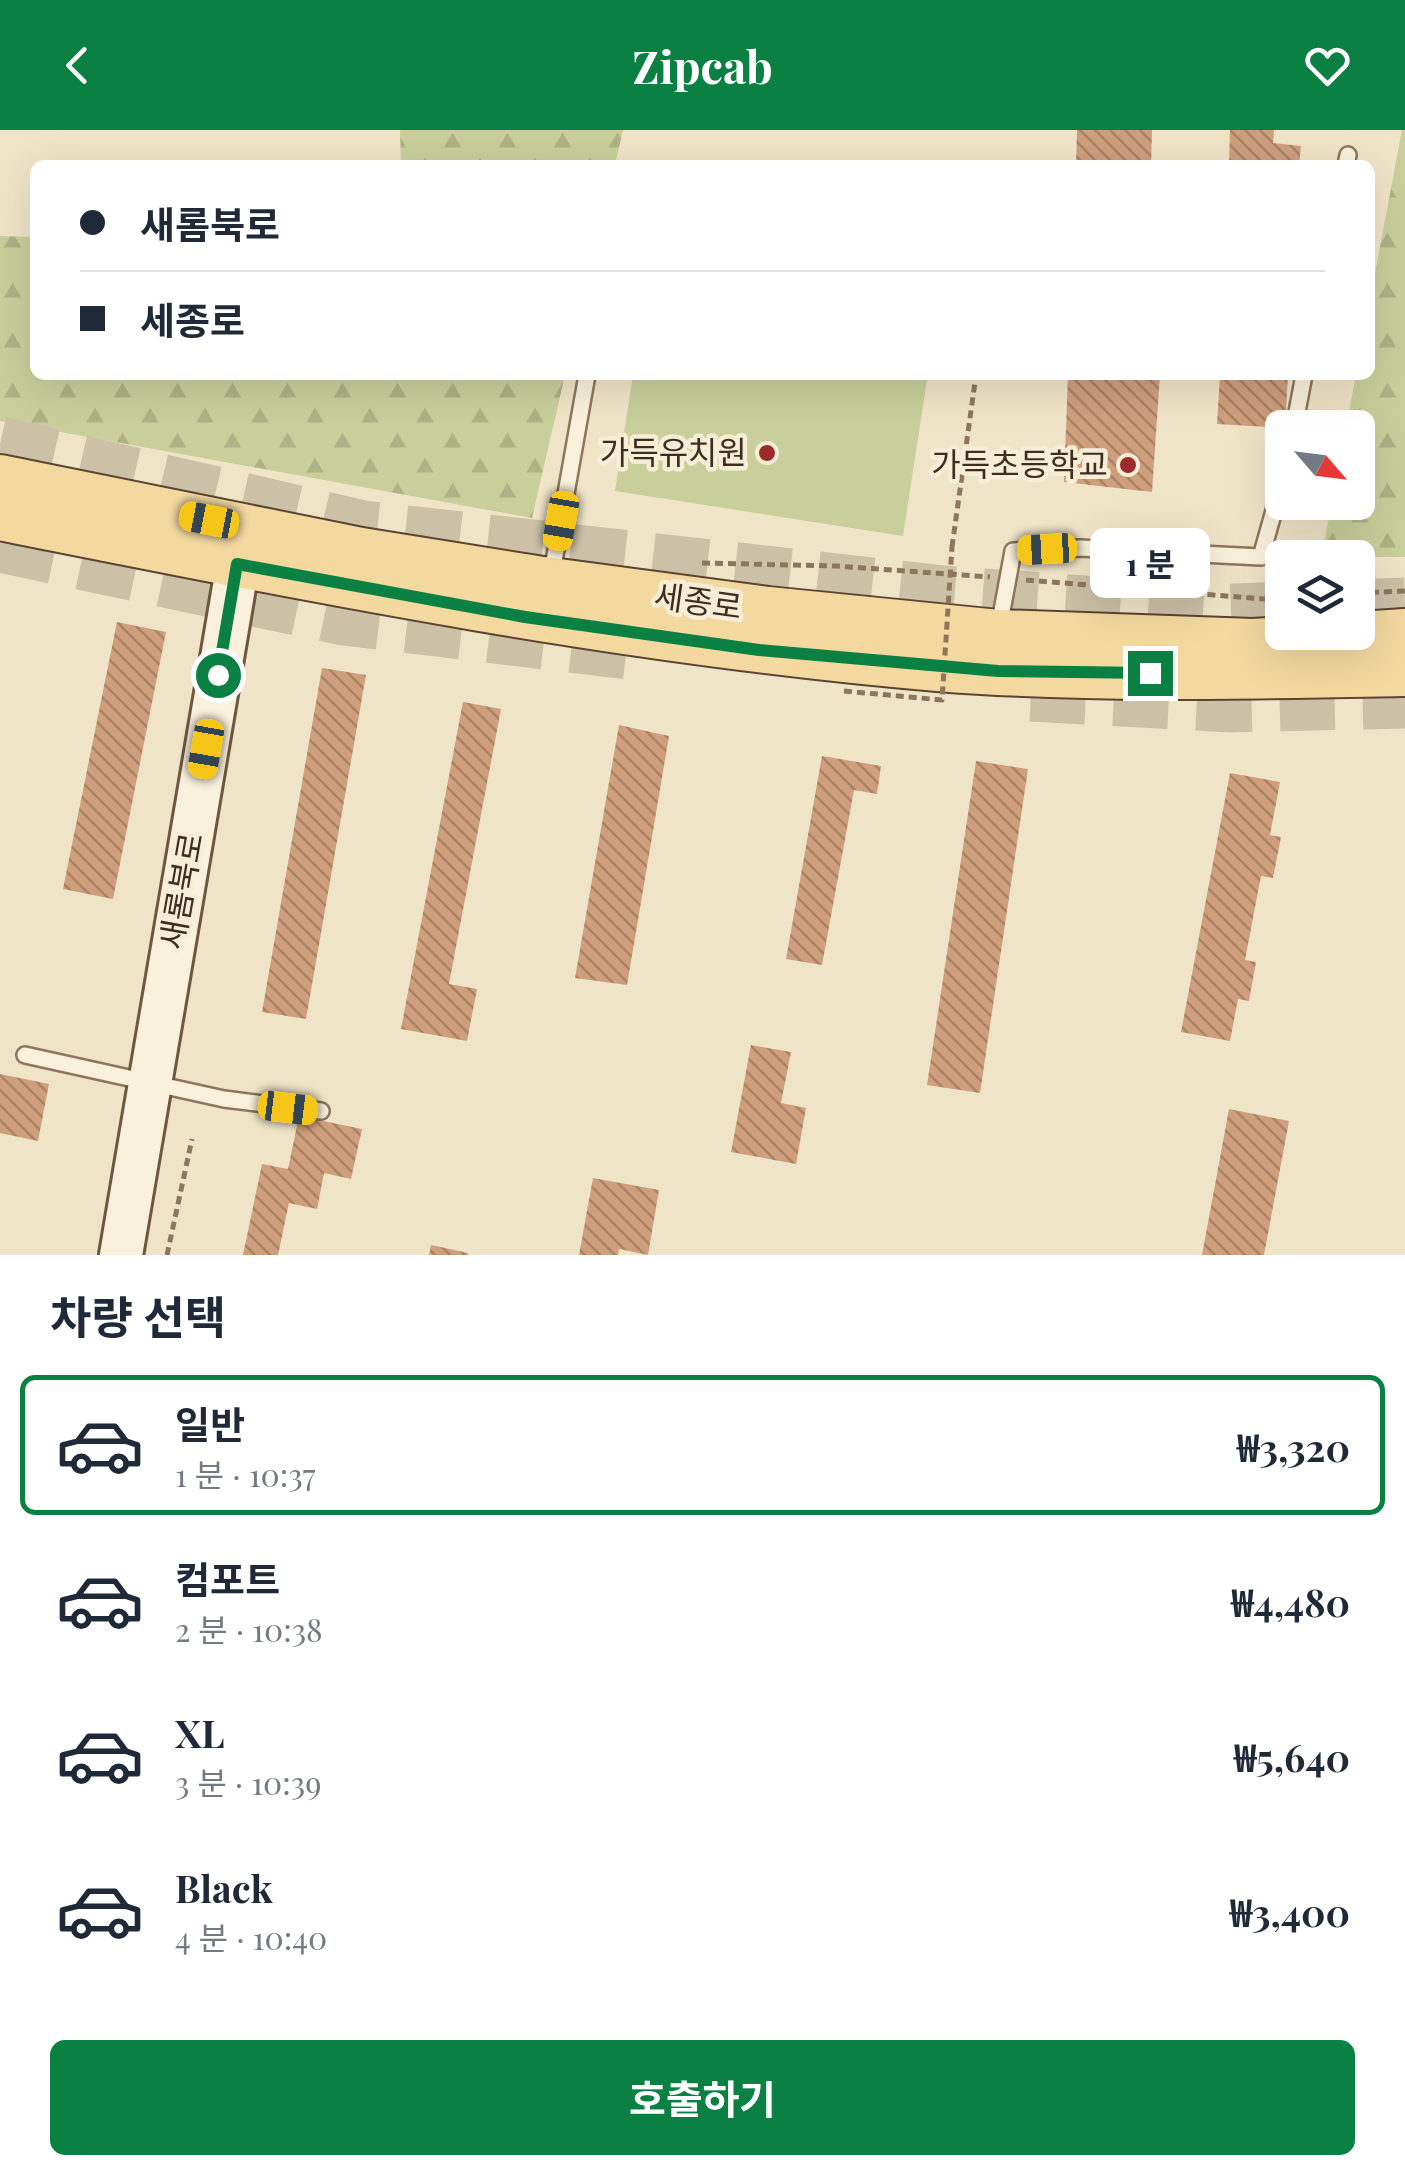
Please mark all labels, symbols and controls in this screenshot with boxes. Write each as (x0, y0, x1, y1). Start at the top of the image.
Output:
text: Zipcab (632, 35, 773, 95)
icon: back (50, 38, 105, 93)
icon: heart (1300, 38, 1355, 93)
text: 새롬북로 (140, 198, 280, 249)
text: 세종로 (140, 294, 245, 345)
north arrow (1265, 410, 1375, 520)
map controls (1265, 410, 1375, 650)
place label: 가득유치원 (600, 429, 747, 472)
place label: 가득초등학교 (931, 441, 1108, 484)
marker: 가득유치원 (756, 442, 778, 464)
marker: 가득초등학교 (1117, 454, 1139, 476)
car (541, 489, 581, 553)
car (177, 500, 241, 540)
callout: 1 분 (1090, 528, 1210, 598)
car (1016, 532, 1078, 566)
button: layers (1265, 540, 1375, 650)
text: 1 분 (1125, 541, 1175, 584)
street label: 세종로 (652, 572, 745, 627)
route end (1128, 651, 1173, 696)
route start (196, 653, 241, 698)
car (186, 717, 226, 781)
street label: 새롬북로 (148, 829, 211, 952)
car (256, 1089, 320, 1127)
text: 차량 선택 (50, 1285, 226, 1345)
text: 일반 (175, 1398, 245, 1449)
icon: car (55, 1400, 145, 1490)
text: ₩3,320 (1237, 1421, 1350, 1472)
text: 1 분 · 10:37 (175, 1452, 316, 1495)
text: 컴포트 (175, 1553, 280, 1604)
icon: car (55, 1555, 145, 1645)
text: ₩4,480 (1231, 1576, 1350, 1627)
text: 2 분 · 10:38 (175, 1607, 323, 1650)
text: XL (175, 1707, 224, 1758)
icon: car (55, 1710, 145, 1800)
text: ₩5,640 (1234, 1731, 1350, 1782)
text: 3 분 · 10:39 (175, 1760, 322, 1803)
text: Black (175, 1862, 273, 1913)
icon: car (55, 1865, 145, 1955)
text: ₩3,400 (1230, 1886, 1350, 1937)
text: 4 분 · 10:40 (175, 1915, 327, 1958)
button: 호출하기 (50, 2040, 1355, 2155)

